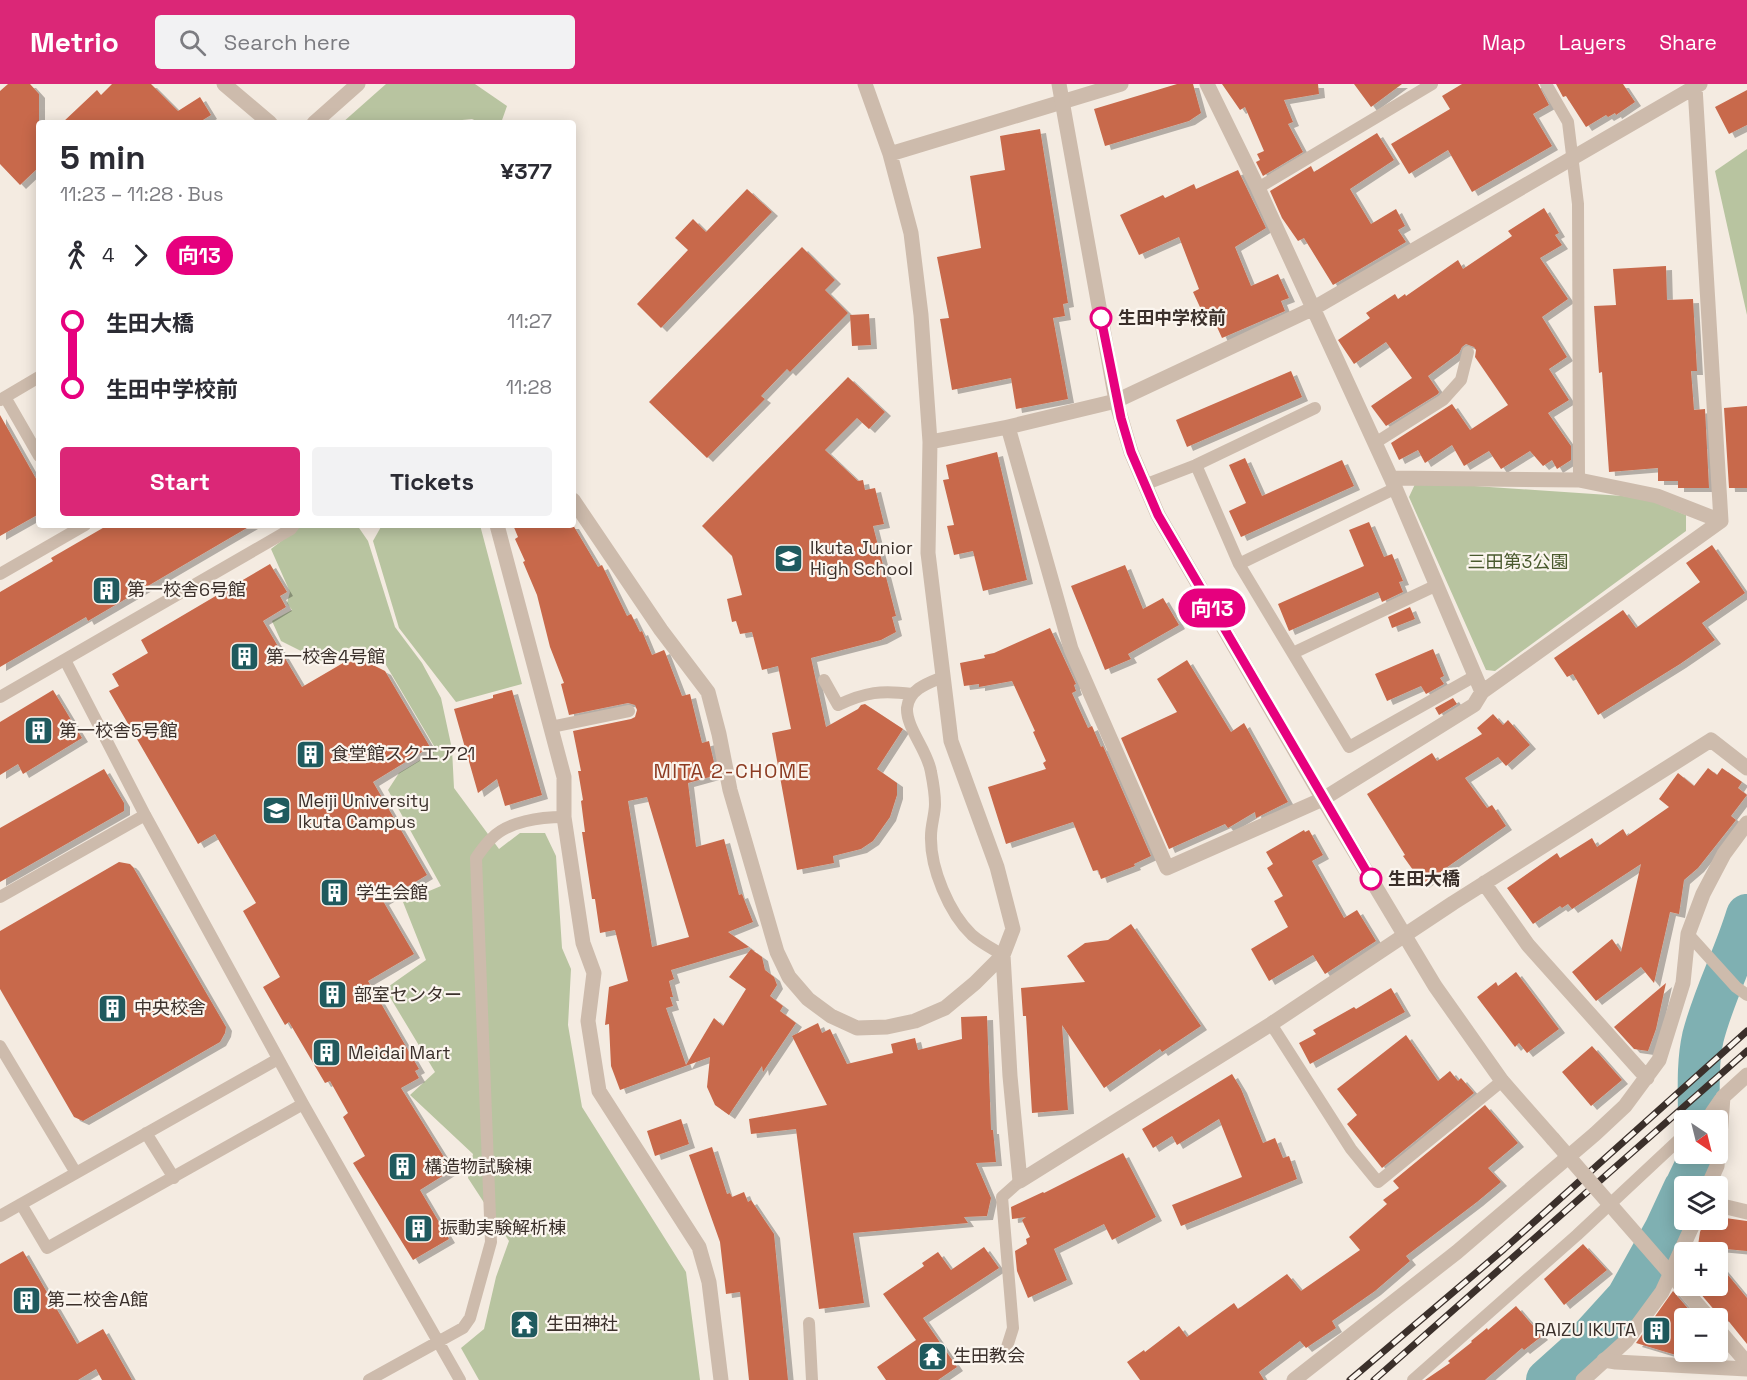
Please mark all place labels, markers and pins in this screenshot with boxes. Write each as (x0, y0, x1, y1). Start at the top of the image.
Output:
place label: 生田中学校前 (1118, 306, 1226, 329)
marker: 生田中学校前 (1090, 307, 1112, 329)
place label: Ikuta Junior High School (810, 536, 913, 580)
school or university icon: Ikuta Junior High School (773, 542, 805, 574)
building icon: 第一校舎6号館 (90, 574, 122, 606)
place label: 第一校舎6号館 (127, 578, 246, 601)
building icon: 第一校舎4号館 (229, 641, 261, 673)
place label: 第一校舎4号館 (266, 645, 385, 668)
building icon: 第一校舎5号館 (22, 715, 54, 747)
place label: 第一校舎5号館 (59, 719, 178, 742)
building icon: 食堂館スクエア21 (294, 738, 326, 770)
place label: 食堂館スクエア21 (331, 742, 475, 765)
place label: Meiji University Ikuta Campus (298, 789, 429, 833)
school or university icon: Meiji University Ikuta Campus (261, 795, 293, 827)
place label: 生田大橋 (1388, 867, 1460, 890)
marker: 生田大橋 (1360, 868, 1382, 890)
building icon: 学生会館 (319, 877, 351, 909)
place label: 学生会館 (356, 881, 428, 904)
building icon: 部室センター (317, 979, 349, 1011)
place label: 部室センター (354, 983, 462, 1006)
building icon: 中央校舎 (97, 992, 129, 1024)
place label: 中央校舎 (134, 996, 206, 1019)
building icon: Meidai Mart (311, 1037, 343, 1069)
place label: Meidai Mart (348, 1041, 451, 1064)
building icon: 構造物試験棟 (387, 1151, 419, 1183)
place label: 構造物試験棟 (424, 1155, 532, 1178)
building icon: 振動実験解析棟 (403, 1212, 435, 1244)
place label: 振動実験解析棟 (440, 1216, 566, 1239)
building icon: 第二校舎A館 (10, 1284, 42, 1316)
place label: 第二校舎A館 (47, 1288, 148, 1311)
temple icon: 生田神社 (509, 1308, 541, 1340)
place label: 生田神社 (546, 1312, 618, 1335)
building icon: RAIZU IKUTA (1641, 1314, 1673, 1346)
place label: RAIZU IKUTA (1534, 1318, 1636, 1341)
temple icon: 生田教会 (916, 1340, 948, 1372)
place label: 生田教会 (953, 1344, 1025, 1367)

